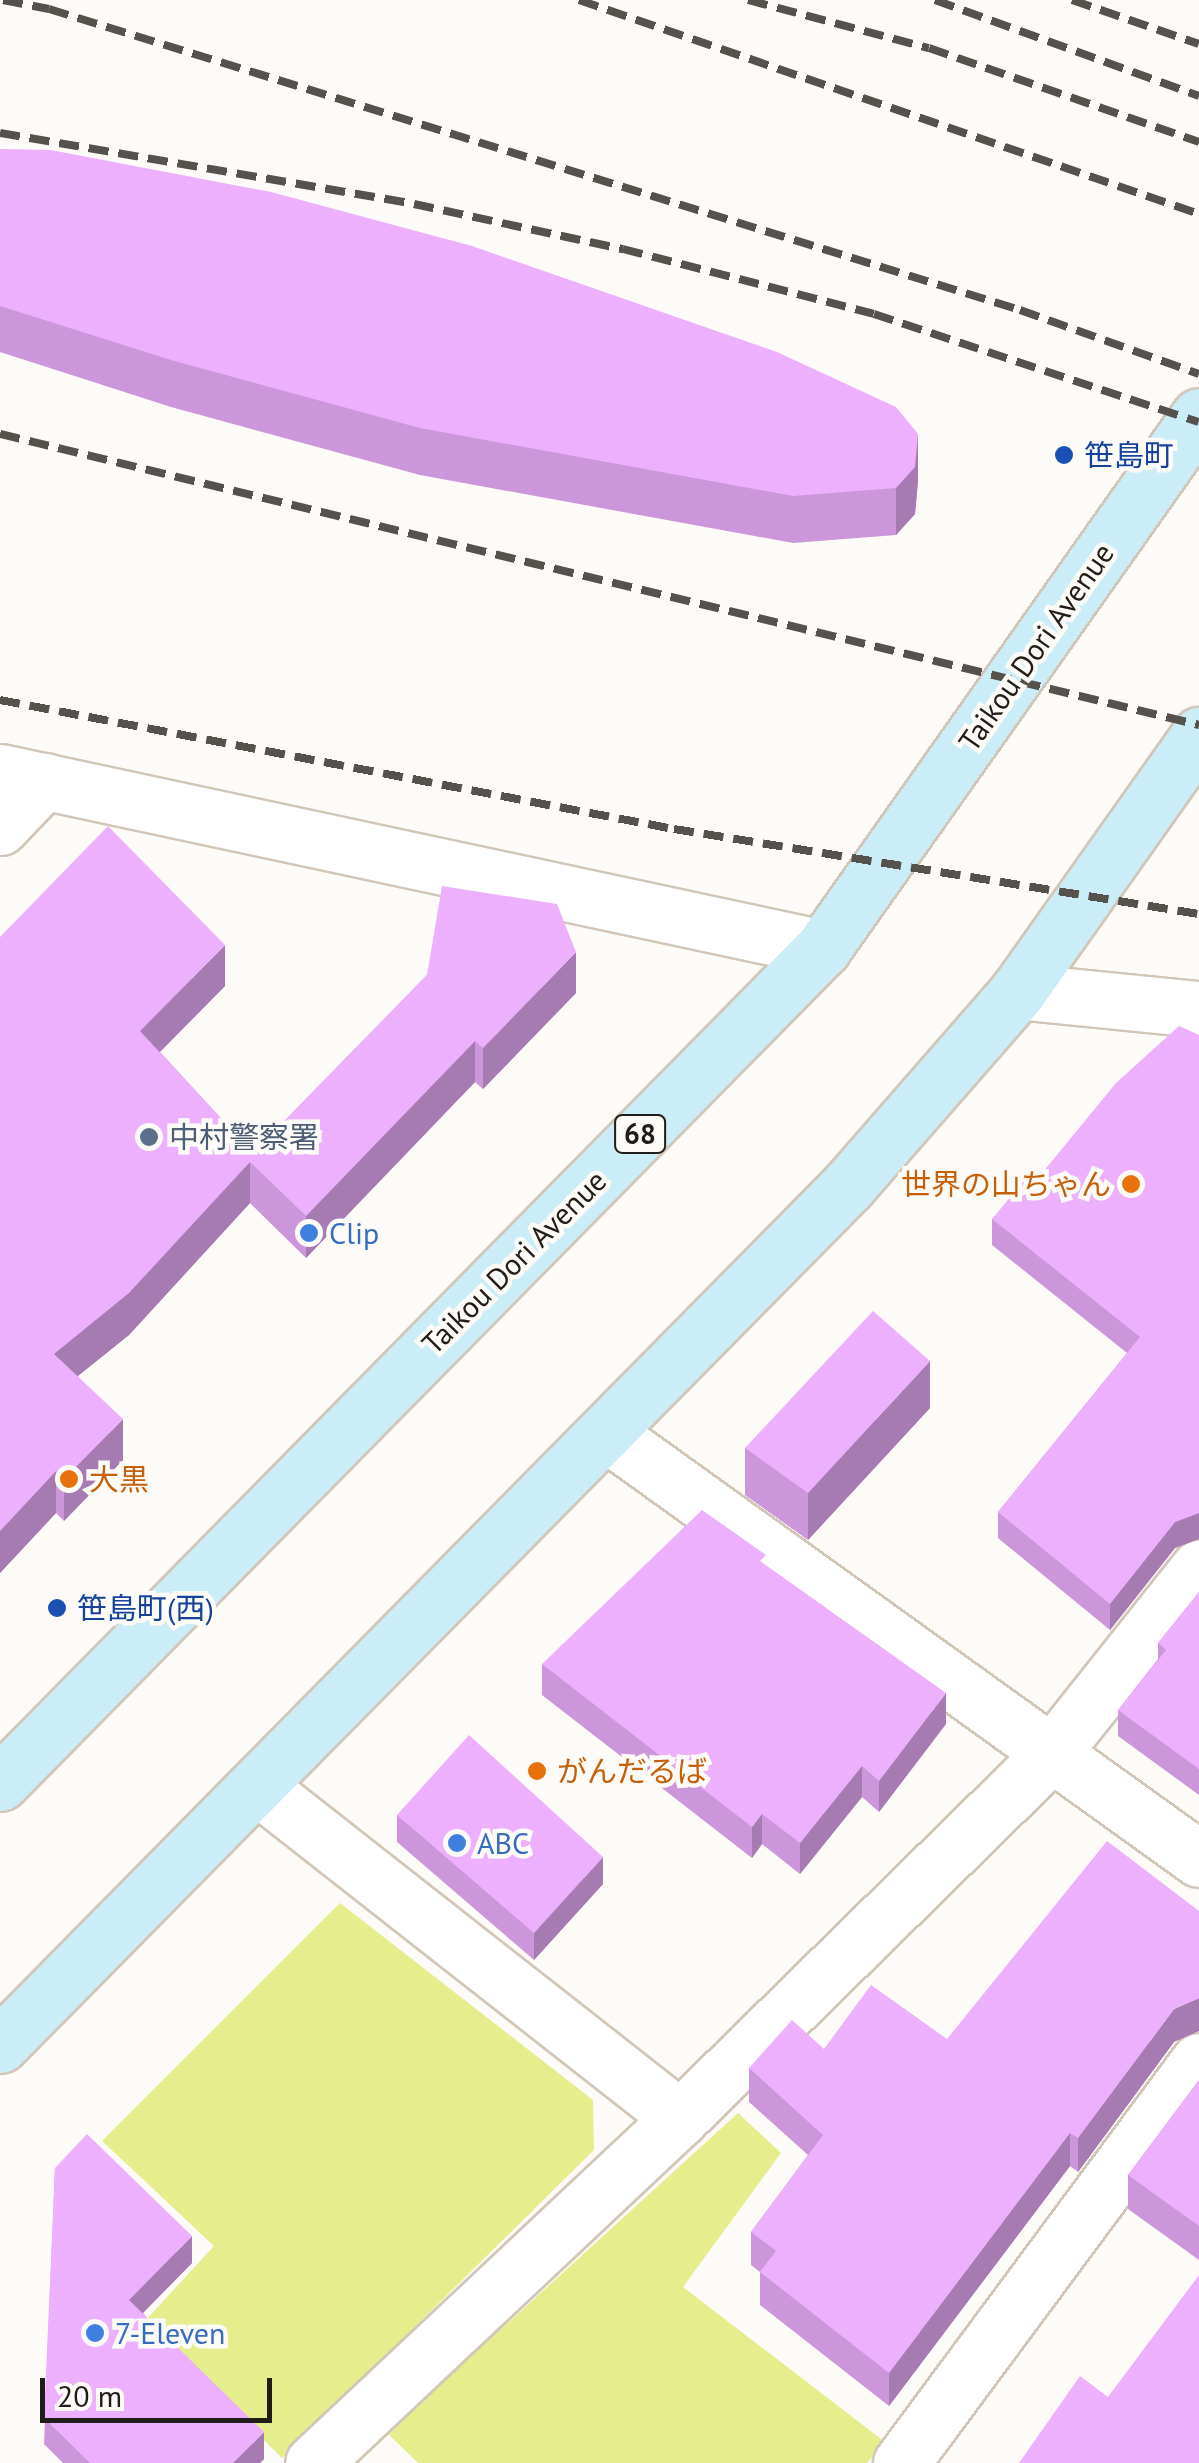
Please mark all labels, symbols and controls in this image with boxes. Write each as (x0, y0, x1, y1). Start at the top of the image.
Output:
place label: 笹島町 (1084, 437, 1174, 473)
marker: 笹島町 (1053, 444, 1075, 466)
street label: Taikou Dori Avenue (951, 536, 1121, 758)
road number: 68 (612, 1111, 668, 1157)
place label: 中村警察署 (169, 1119, 319, 1155)
marker: 中村警察署 (138, 1126, 160, 1148)
street label: Taikou Dori Avenue (414, 1162, 614, 1362)
place label: 世界の山ちゃん (901, 1166, 1111, 1202)
marker: 世界の山ちゃん (1120, 1173, 1142, 1195)
place label: Clip (329, 1215, 379, 1251)
marker: Clip (298, 1222, 320, 1244)
place label: 大黒 (89, 1461, 149, 1497)
marker: 大黒 (58, 1468, 80, 1490)
place label: 笹島町(西) (77, 1590, 214, 1626)
marker: 笹島町(西) (46, 1597, 68, 1619)
place label: がんだるば (557, 1753, 707, 1789)
marker: がんだるば (526, 1760, 548, 1782)
place label: ABC (477, 1825, 529, 1861)
marker: ABC (446, 1832, 468, 1854)
place label: 7-Eleven (115, 2315, 225, 2351)
marker: 7-Eleven (84, 2322, 106, 2344)
scale bar (45, 2358, 278, 2420)
text: 20 m (57, 2376, 122, 2415)

